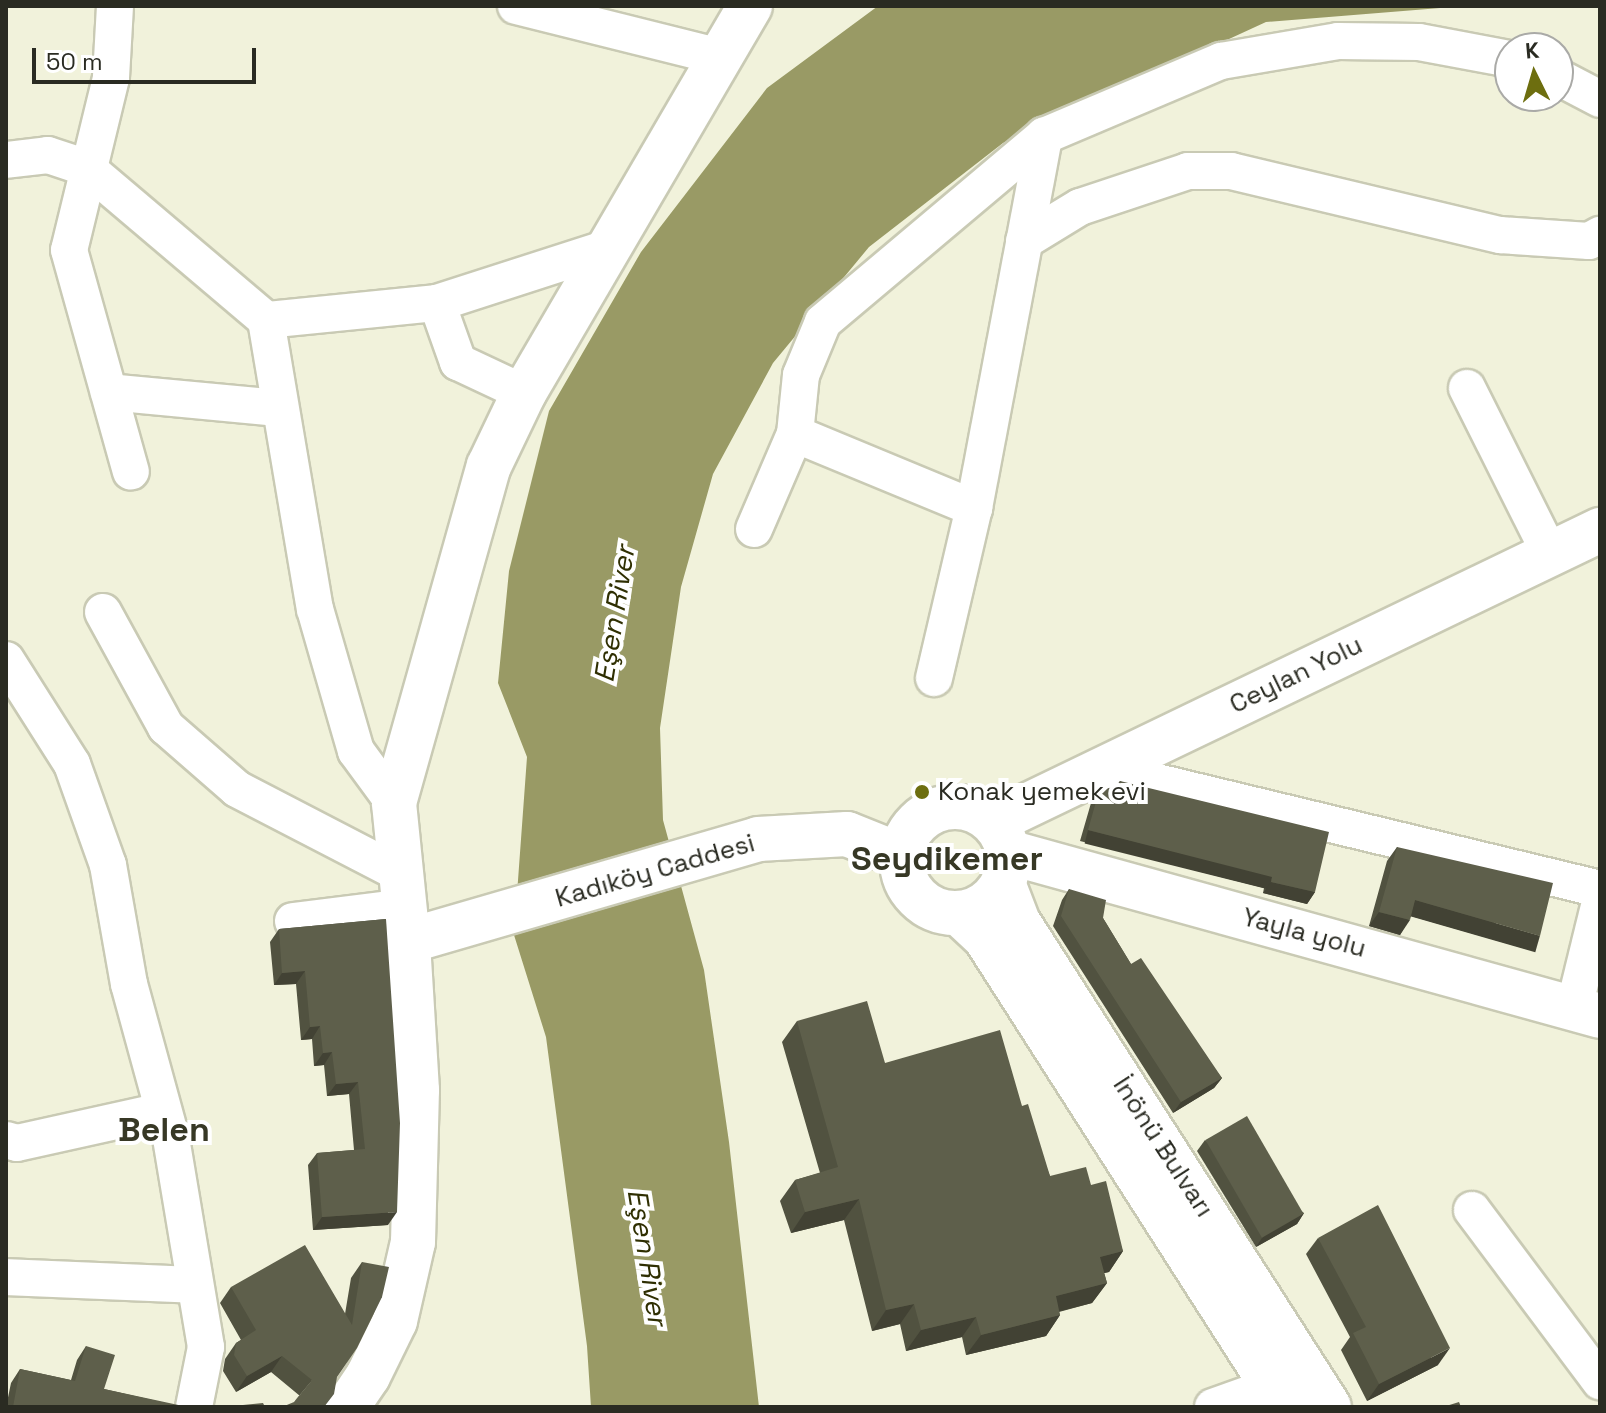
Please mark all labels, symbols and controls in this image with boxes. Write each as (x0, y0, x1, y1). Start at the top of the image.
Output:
scale bar (36, 32, 260, 82)
north arrow (1494, 32, 1574, 112)
text: K (1524, 36, 1540, 65)
text: 50 m (46, 46, 103, 77)
water label: Eşen River (587, 543, 641, 685)
street label: Ceylan Yolu (1224, 629, 1368, 721)
place label: Konak yemek evi (938, 776, 1146, 808)
marker: Konak yemek evi (913, 783, 931, 801)
street label: Kadıköy Caddesi (552, 828, 758, 914)
district label: Seydikemer (851, 839, 1043, 879)
street label: Yayla yolu (1239, 902, 1369, 964)
street label: İnönü Bulvarı (1106, 1071, 1220, 1223)
district label: Belen (118, 1110, 210, 1150)
water label: Eşen River (621, 1186, 675, 1328)

